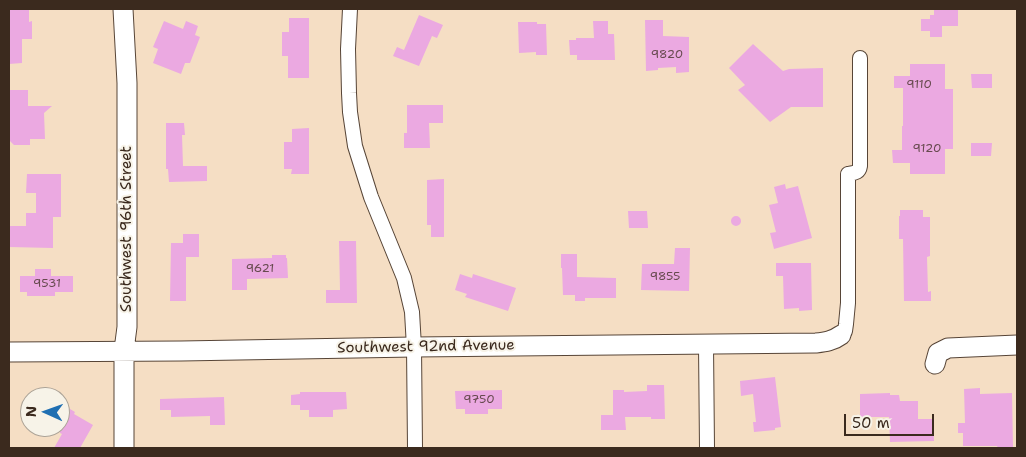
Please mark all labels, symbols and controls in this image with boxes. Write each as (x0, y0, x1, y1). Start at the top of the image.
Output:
house number: 9820 (651, 48, 683, 62)
house number: 9110 (906, 78, 932, 92)
house number: 9120 (913, 142, 941, 156)
street label: Southwest 96th Street (118, 146, 136, 312)
house number: 9621 (246, 262, 274, 276)
house number: 9855 (650, 270, 680, 284)
house number: 9531 (33, 277, 61, 291)
street label: Southwest 92nd Avenue (337, 336, 515, 358)
north arrow (20, 387, 70, 437)
house number: 9750 (463, 393, 495, 407)
scale bar (846, 404, 936, 436)
text: N (22, 406, 40, 417)
text: 50 m (852, 413, 890, 433)

